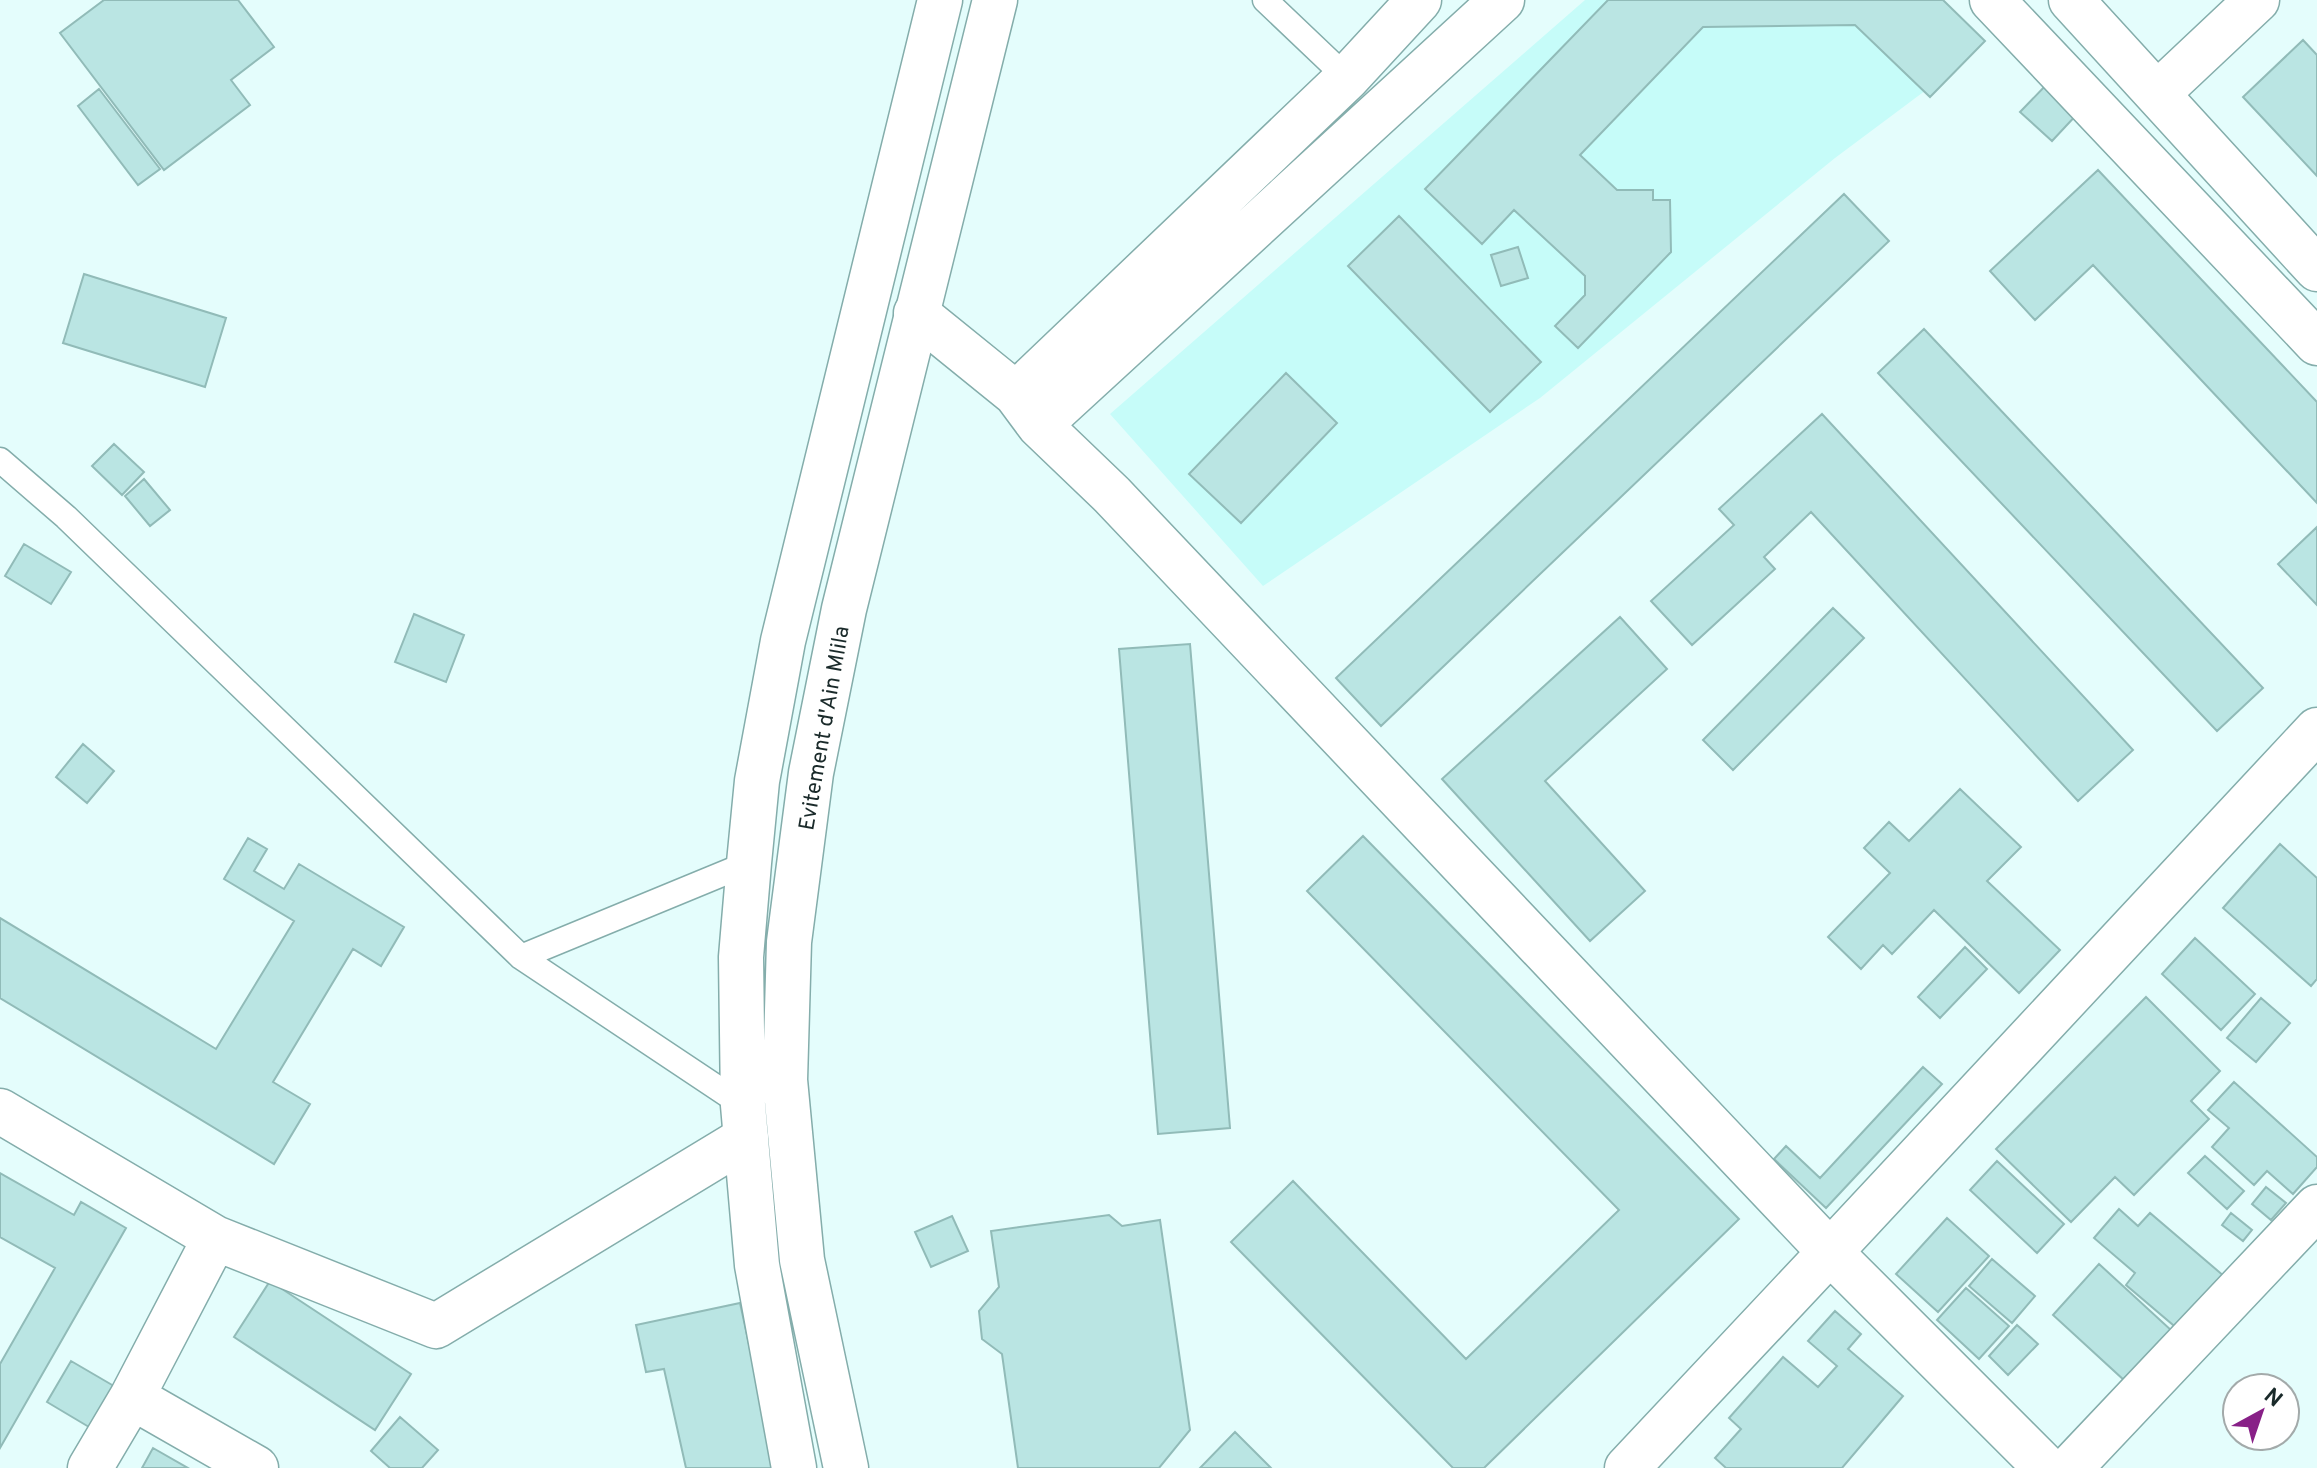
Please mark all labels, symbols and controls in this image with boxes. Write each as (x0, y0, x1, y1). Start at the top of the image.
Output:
street label: Evitement d'Ain Mlila (794, 624, 857, 833)
north arrow (2221, 1372, 2301, 1452)
text: N (2258, 1383, 2287, 1414)

